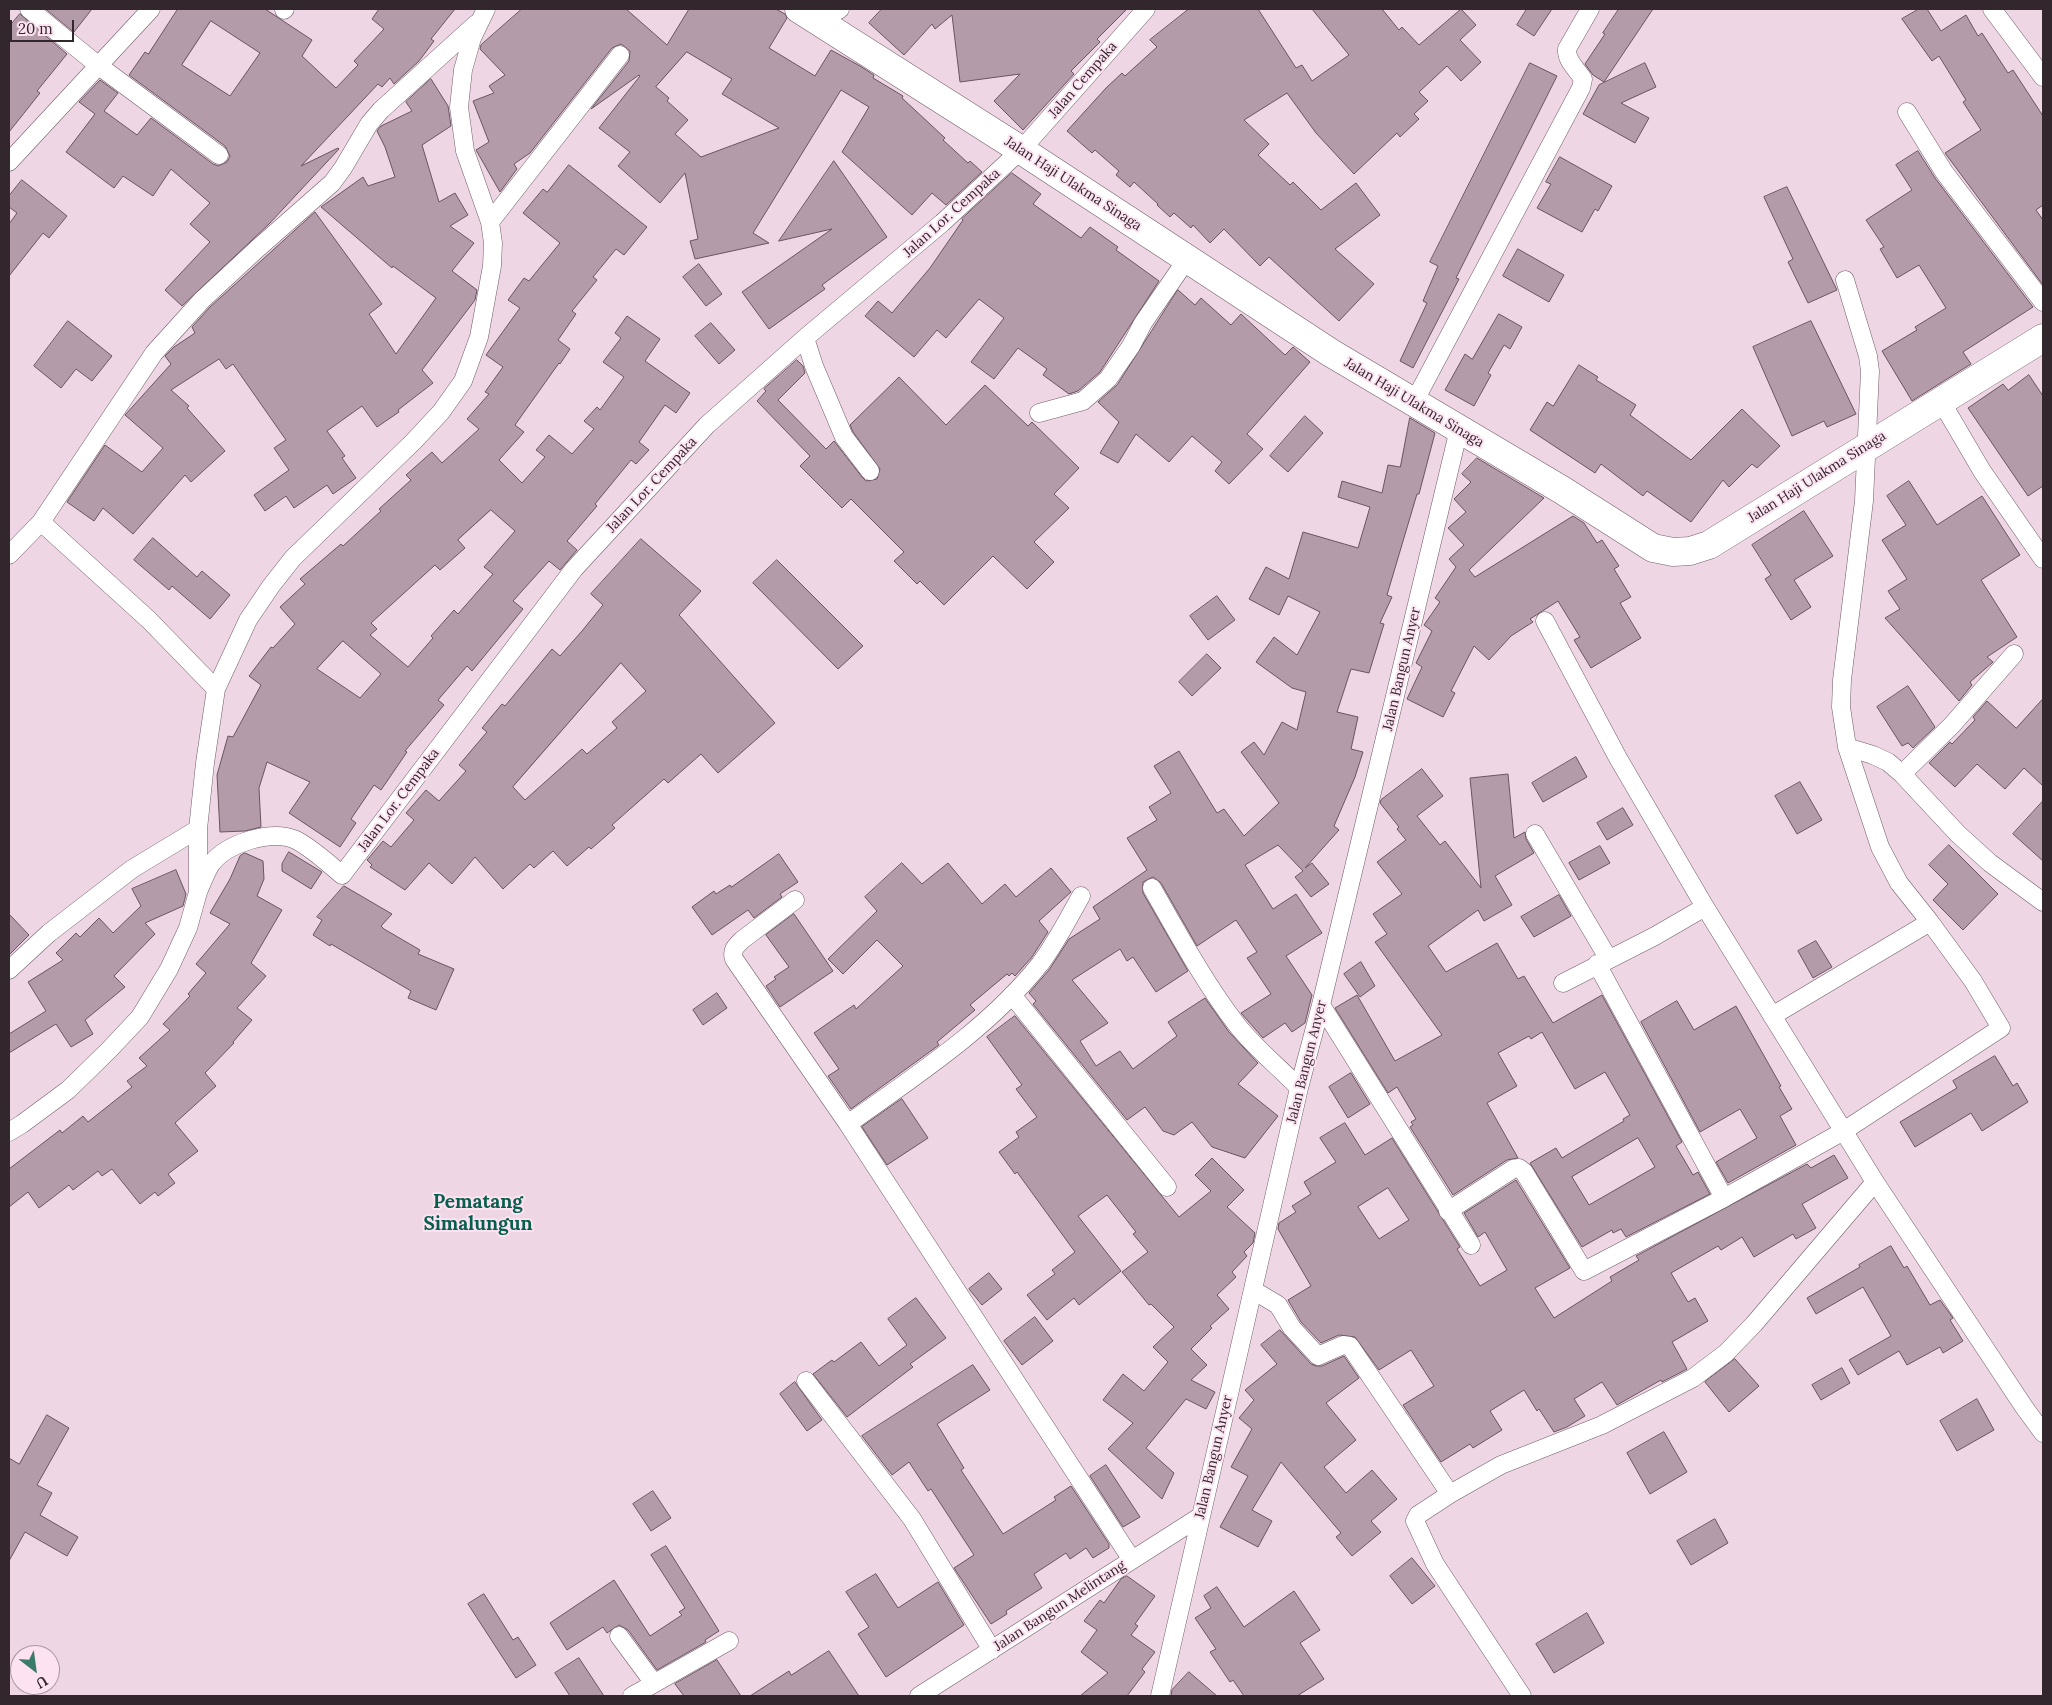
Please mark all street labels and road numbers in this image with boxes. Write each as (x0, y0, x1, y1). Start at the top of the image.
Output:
street label: Jalan Cempaka (1045, 38, 1121, 122)
street label: Jalan Haji Ulakma Sinaga (1001, 133, 1145, 235)
street label: Jalan Lor. Cempaka (900, 165, 1004, 261)
street label: Jalan Haji Ulakma Sinaga (1341, 355, 1487, 451)
street label: Jalan Haji Ulakma Sinaga (1745, 428, 1889, 526)
street label: Jalan Lor. Cempaka (603, 434, 701, 536)
street label: Jalan Bangun Anyer (1380, 606, 1424, 732)
street label: Jalan Lor. Cempaka (355, 745, 443, 855)
street label: Jalan Bangun Anyer (1284, 999, 1330, 1125)
street label: Jalan Bangun Anyer (1192, 1394, 1236, 1520)
street label: Jalan Bangun Melintang (991, 1557, 1129, 1655)

